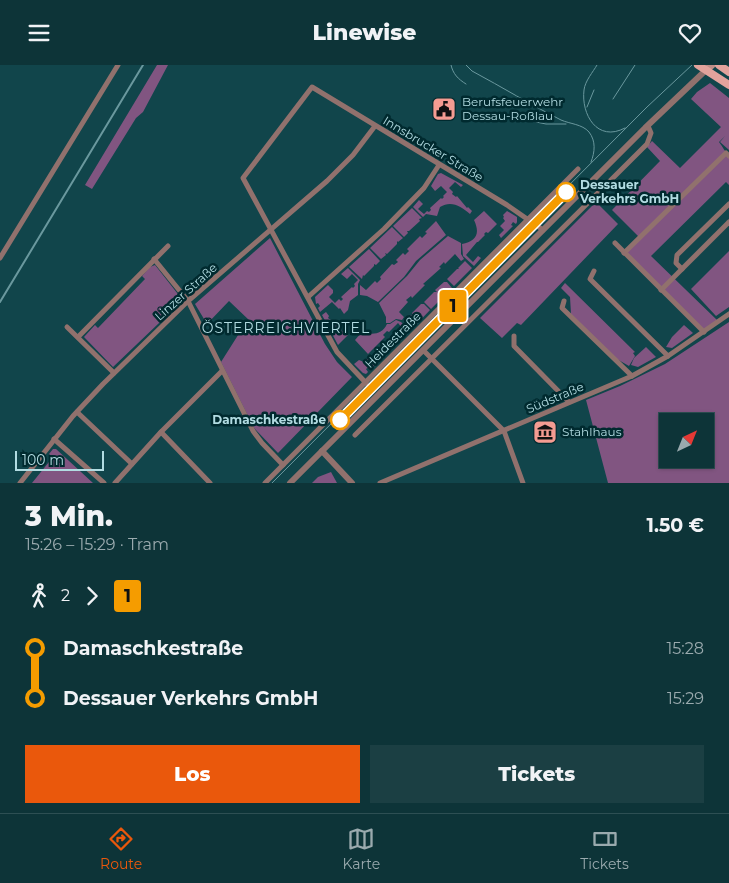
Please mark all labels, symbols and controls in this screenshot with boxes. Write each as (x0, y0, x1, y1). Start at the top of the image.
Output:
icon: menu (25, 19, 53, 47)
text: Linewise (313, 19, 416, 46)
icon: heart (676, 19, 704, 47)
place label: Berufsfeuerwehr Dessau-Roßlau (462, 94, 563, 123)
public building icon: Berufsfeuerwehr Dessau-Roßlau (431, 96, 457, 122)
street label: Innsbrucker Straße (380, 113, 486, 184)
place label: Dessauer Verkehrs GmbH (579, 177, 679, 206)
marker: Dessauer Verkehrs GmbH (556, 182, 576, 202)
street label: Linzer Straße (151, 260, 220, 323)
line badge: 1 (437, 290, 469, 322)
text: 1 (449, 295, 457, 317)
street label: Heidestraße (362, 309, 424, 371)
district label: ÖSTERREICHVIERTEL (202, 319, 370, 337)
street label: Südstraße (524, 379, 586, 416)
marker: Damaschkestraße (330, 410, 350, 430)
place label: Damaschkestraße (212, 412, 326, 427)
north arrow (659, 413, 714, 467)
map controls (659, 413, 714, 468)
museum icon: Stahlhaus (532, 419, 558, 445)
place label: Stahlhaus (562, 424, 622, 439)
scale bar (15, 448, 104, 471)
text: 100 m (22, 451, 64, 469)
text: 3 Min. (25, 499, 113, 533)
text: 1.50 € (647, 514, 704, 537)
text: 15:26 – 15:29 · Tram (25, 535, 169, 554)
icon: walk (25, 582, 53, 610)
icon: forward (78, 582, 106, 610)
text: 1 (124, 585, 131, 607)
text: 2 (61, 586, 70, 605)
text: Damaschkestraße (63, 637, 243, 660)
text: 15:28 (666, 639, 704, 658)
text: Dessauer Verkehrs GmbH (63, 687, 318, 710)
text: 15:29 (667, 689, 704, 708)
button: Los (25, 745, 360, 803)
button: Tickets (370, 745, 704, 803)
tab: Route (100, 825, 142, 873)
tab: Karte (342, 825, 380, 873)
tab: Tickets (580, 825, 629, 873)

